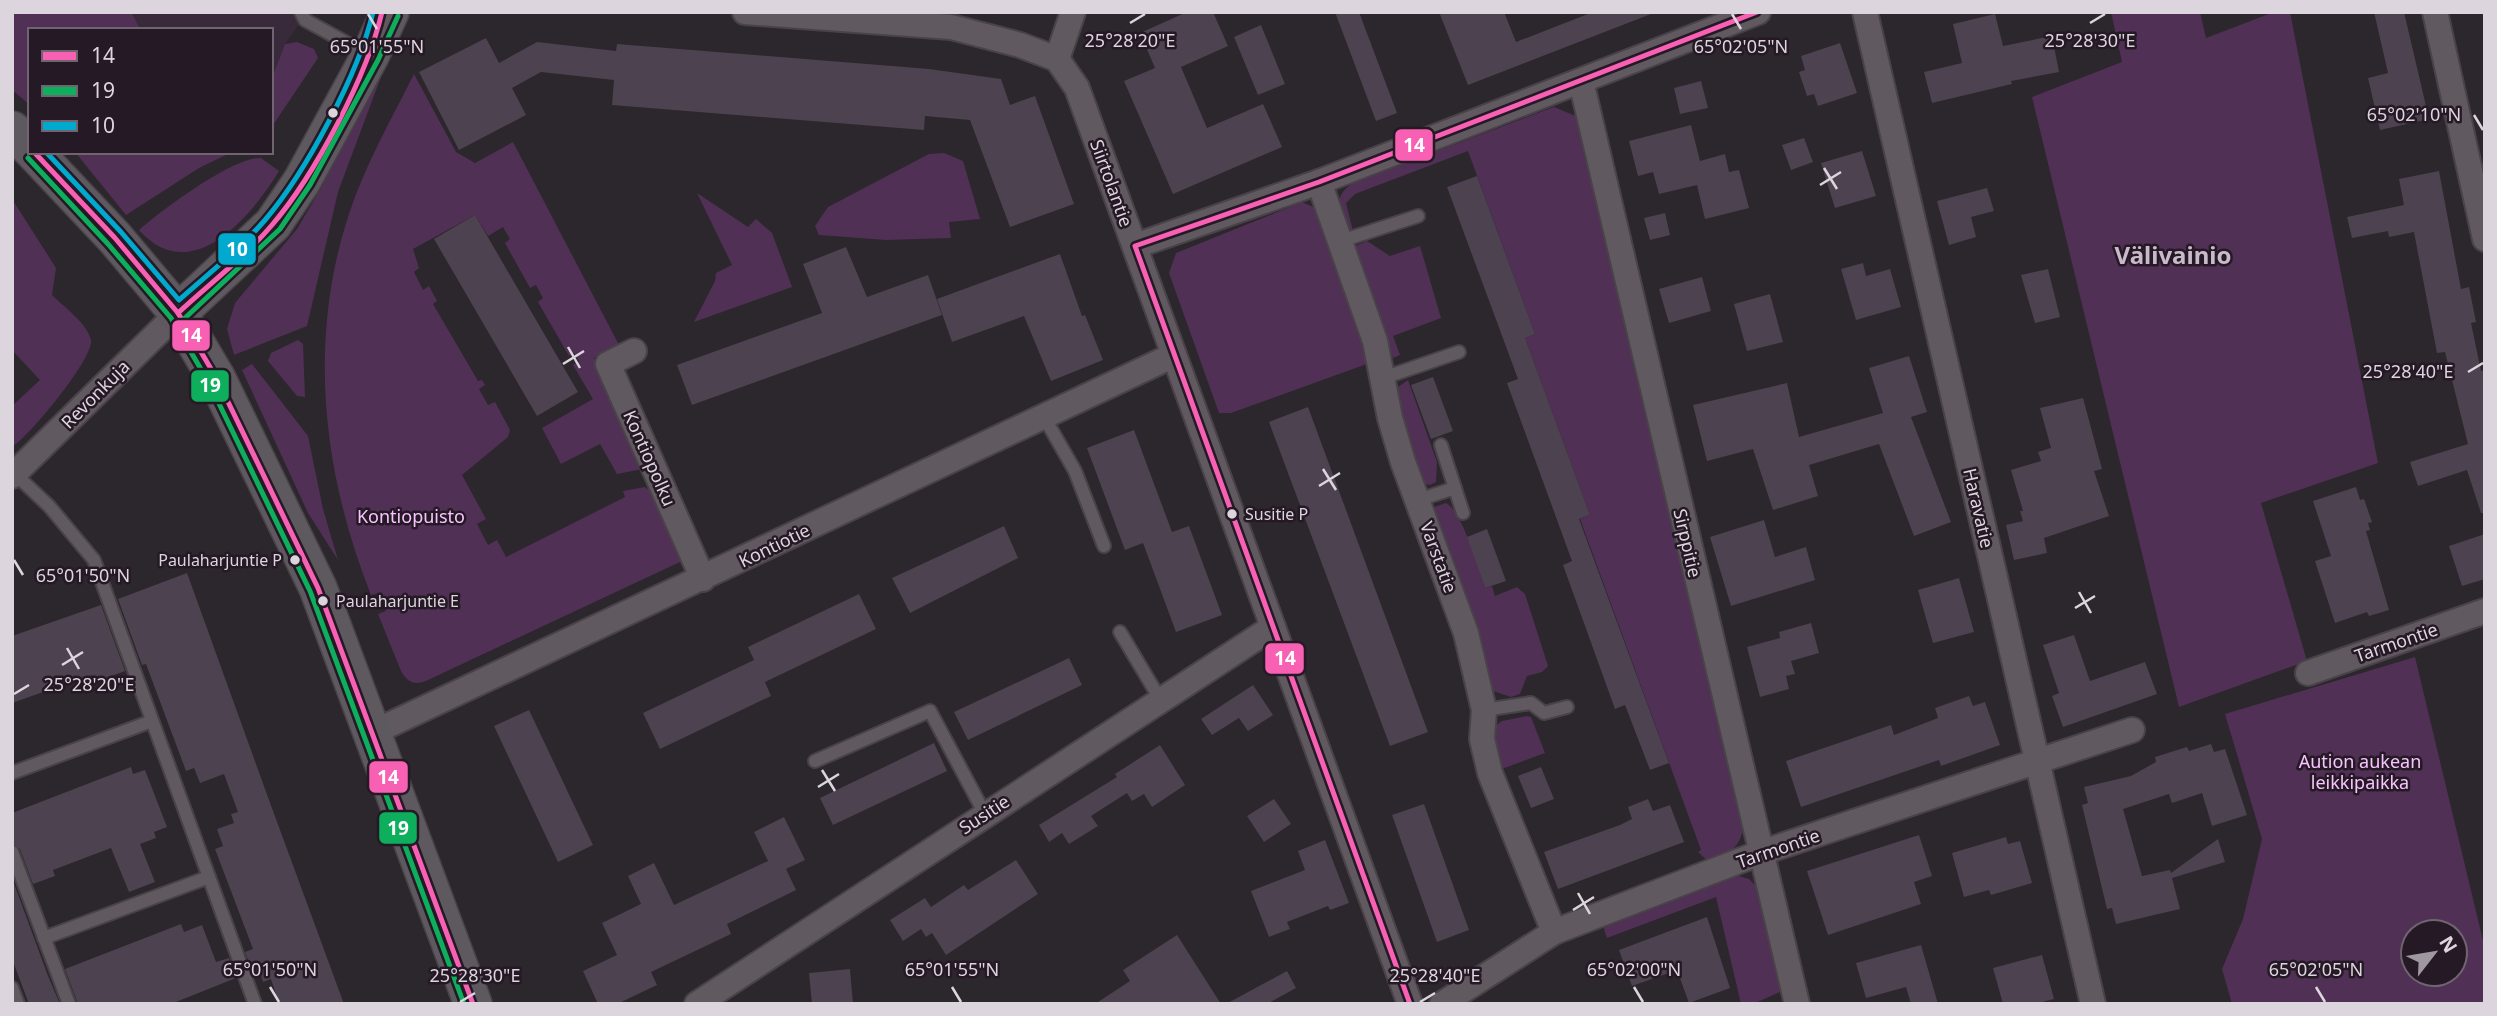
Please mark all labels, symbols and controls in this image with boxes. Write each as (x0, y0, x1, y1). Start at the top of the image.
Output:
legend (28, 28, 273, 154)
text: 25°28'20"E (1085, 28, 1175, 52)
text: 25°28'30"E (2045, 28, 2135, 52)
text: 65°01'55"N (330, 34, 424, 58)
text: 65°02'05"N (1694, 34, 1788, 58)
text: 14 (91, 41, 115, 69)
text: 19 (91, 76, 115, 104)
text: 65°02'10"N (2367, 102, 2461, 126)
unlabelled marker (326, 106, 340, 120)
text: 10 (91, 111, 115, 139)
line badge: 14 (1394, 128, 1434, 162)
text: 14 (1403, 132, 1425, 158)
street label: Siirtolantie (1085, 136, 1139, 230)
line badge: 10 (217, 232, 257, 266)
text: 10 (226, 236, 248, 262)
district label: Välivainio (2115, 238, 2231, 271)
line badge: 14 (171, 319, 211, 352)
text: 14 (180, 322, 202, 348)
street label: Revonkuja (56, 355, 134, 433)
text: 25°28'40"E (2363, 359, 2453, 383)
line badge: 19 (190, 369, 230, 403)
text: 19 (199, 372, 221, 398)
street label: Kontiopolku (618, 406, 682, 510)
street label: Haravatie (1958, 466, 2000, 550)
place label: Susitie P (1245, 503, 1308, 525)
park label: Kontiopuisto (357, 504, 465, 528)
street label: Sirppitie (1668, 506, 1708, 580)
marker: Susitie P (1225, 507, 1239, 521)
street label: Kontiotie (734, 517, 814, 573)
street label: Varstatie (1415, 518, 1463, 596)
place label: Paulaharjuntie P (158, 549, 282, 571)
marker: Paulaharjuntie P (288, 553, 302, 567)
text: 65°01'50"N (36, 563, 130, 587)
place label: Paulaharjuntie E (336, 590, 459, 612)
marker: Paulaharjuntie E (316, 594, 330, 608)
street label: Tarmontie (2351, 617, 2441, 667)
line badge: 14 (1264, 642, 1305, 675)
text: 14 (1274, 645, 1296, 671)
text: 25°28'20"E (44, 672, 134, 696)
park label: Aution aukean leikkipaikka (2299, 749, 2421, 794)
line badge: 14 (368, 760, 409, 794)
text: 14 (377, 764, 399, 790)
street label: Susitie (954, 789, 1014, 839)
line badge: 19 (378, 811, 418, 845)
text: 19 (387, 815, 409, 841)
street label: Tarmontie (1733, 823, 1823, 873)
north arrow (2399, 918, 2469, 988)
text: N (2433, 931, 2464, 958)
text: 65°01'50"N (223, 957, 317, 981)
text: 65°01'55"N (905, 957, 999, 981)
text: 65°02'00"N (1587, 957, 1681, 981)
text: 65°02'05"N (2269, 957, 2363, 981)
text: 25°28'30"E (430, 963, 520, 987)
text: 25°28'40"E (1390, 963, 1480, 987)

